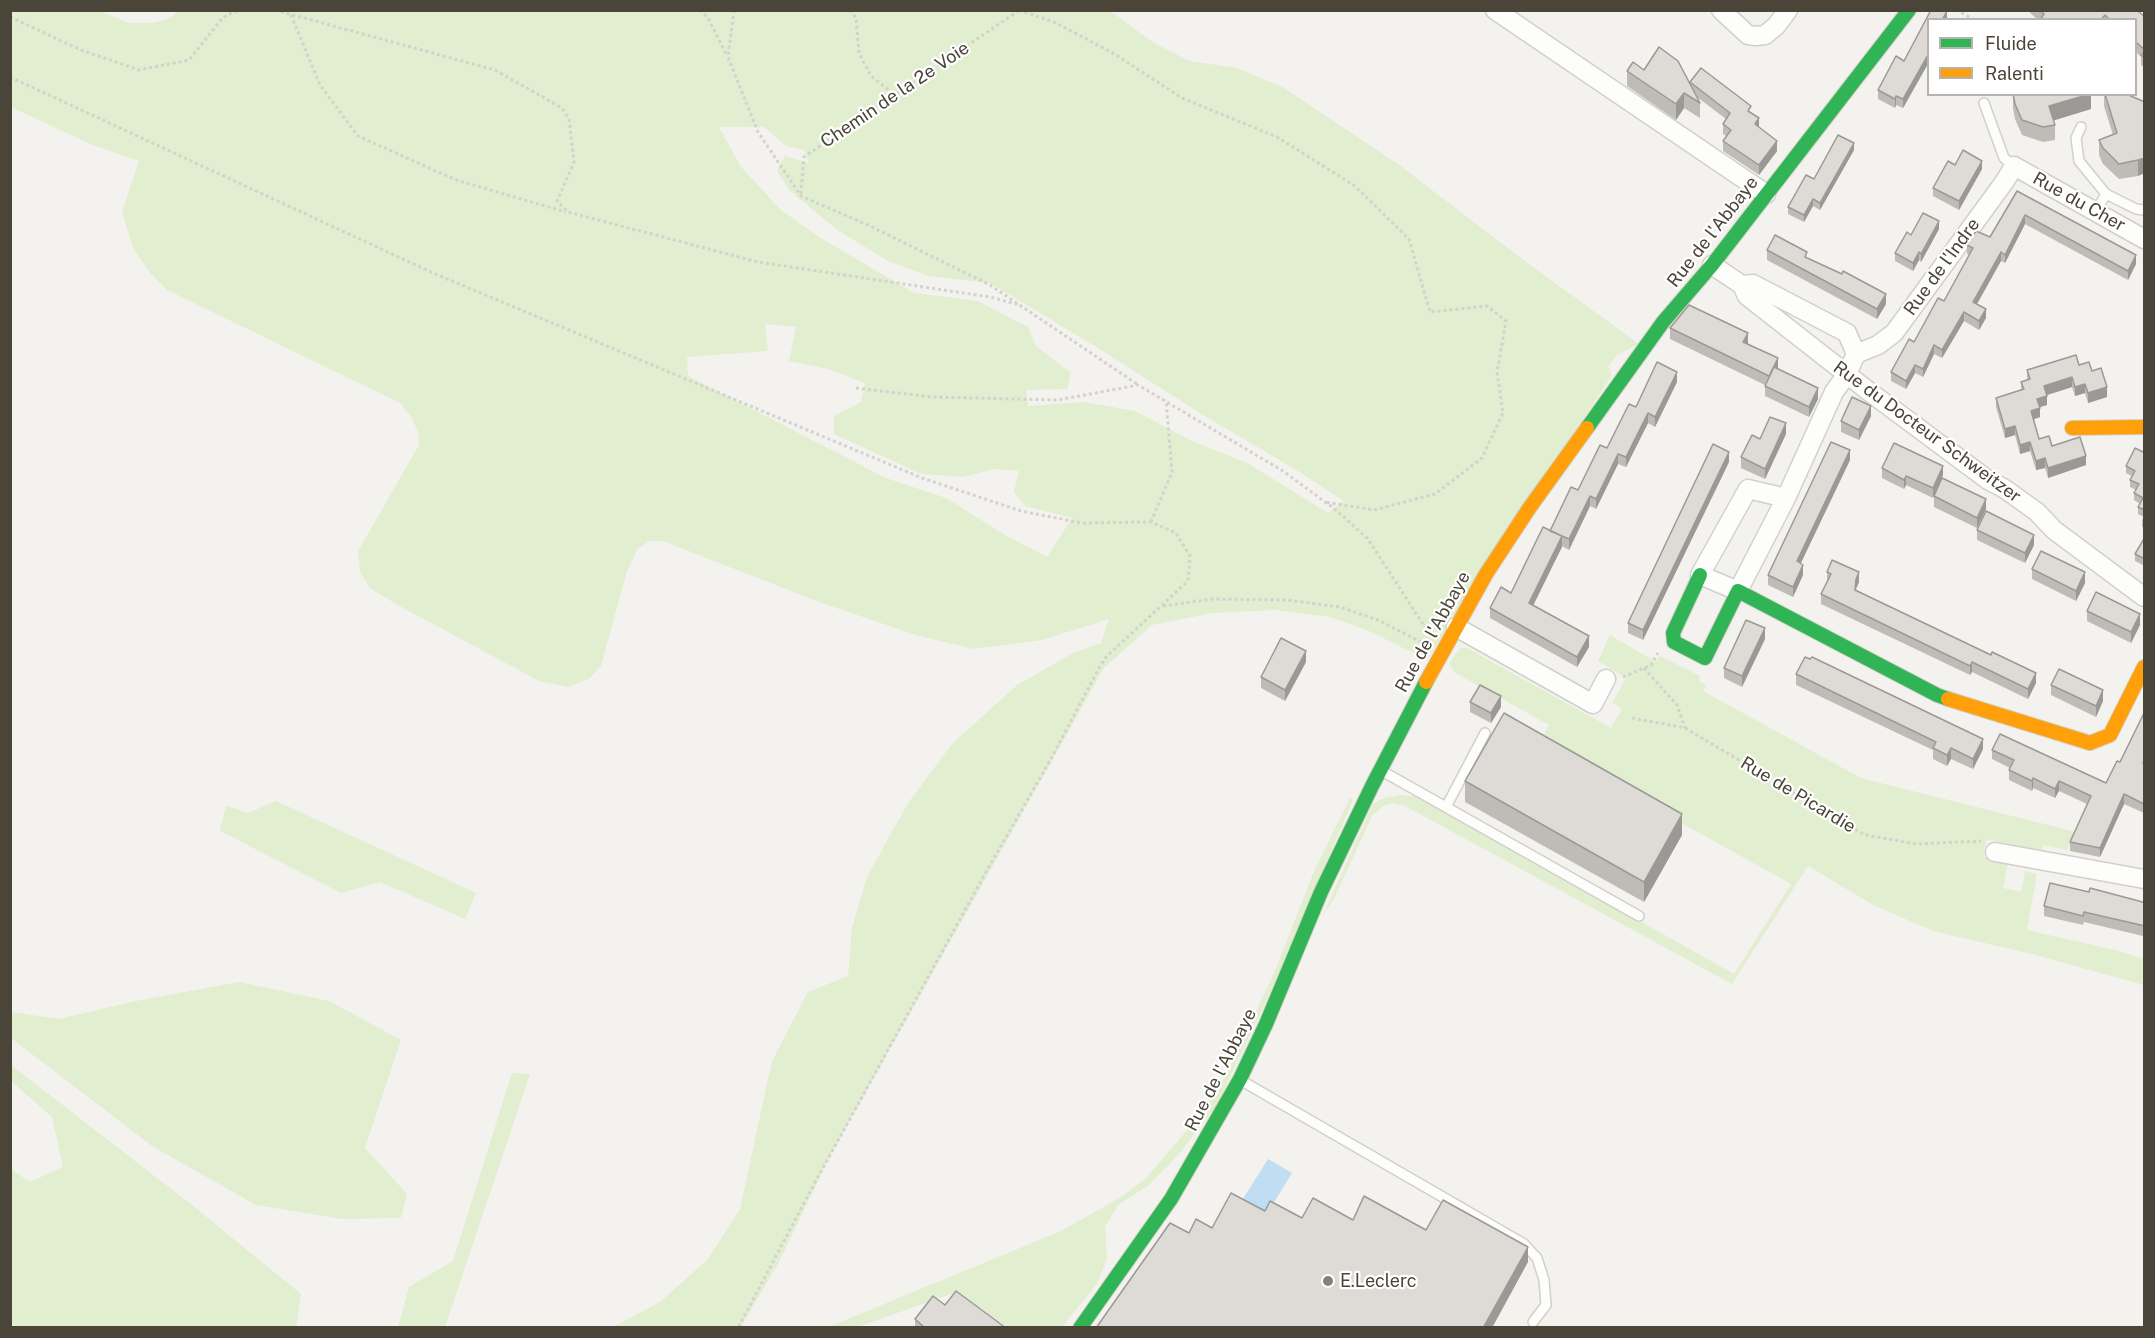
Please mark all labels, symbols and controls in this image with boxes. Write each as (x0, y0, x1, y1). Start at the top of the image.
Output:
legend (1927, 18, 2137, 96)
text: Fluide (1985, 33, 2037, 54)
street label: Chemin de la 2e Voie (817, 37, 973, 153)
text: Ralenti (1985, 63, 2044, 84)
street label: Rue du Cher (2029, 168, 2129, 236)
street label: Rue de l'Abbaye (1663, 172, 1763, 292)
street label: Rue de l'Indre (1899, 214, 1985, 320)
street label: Rue du Docteur Schweitzer (1829, 357, 2025, 507)
street label: Rue de l'Abbaye (1391, 568, 1475, 696)
street label: Rue de Picardie (1737, 752, 1859, 838)
street label: Rue de l'Abbaye (1181, 1005, 1261, 1135)
place label: E.Leclerc (1340, 1270, 1417, 1292)
marker: E.Leclerc (1321, 1274, 1335, 1288)

